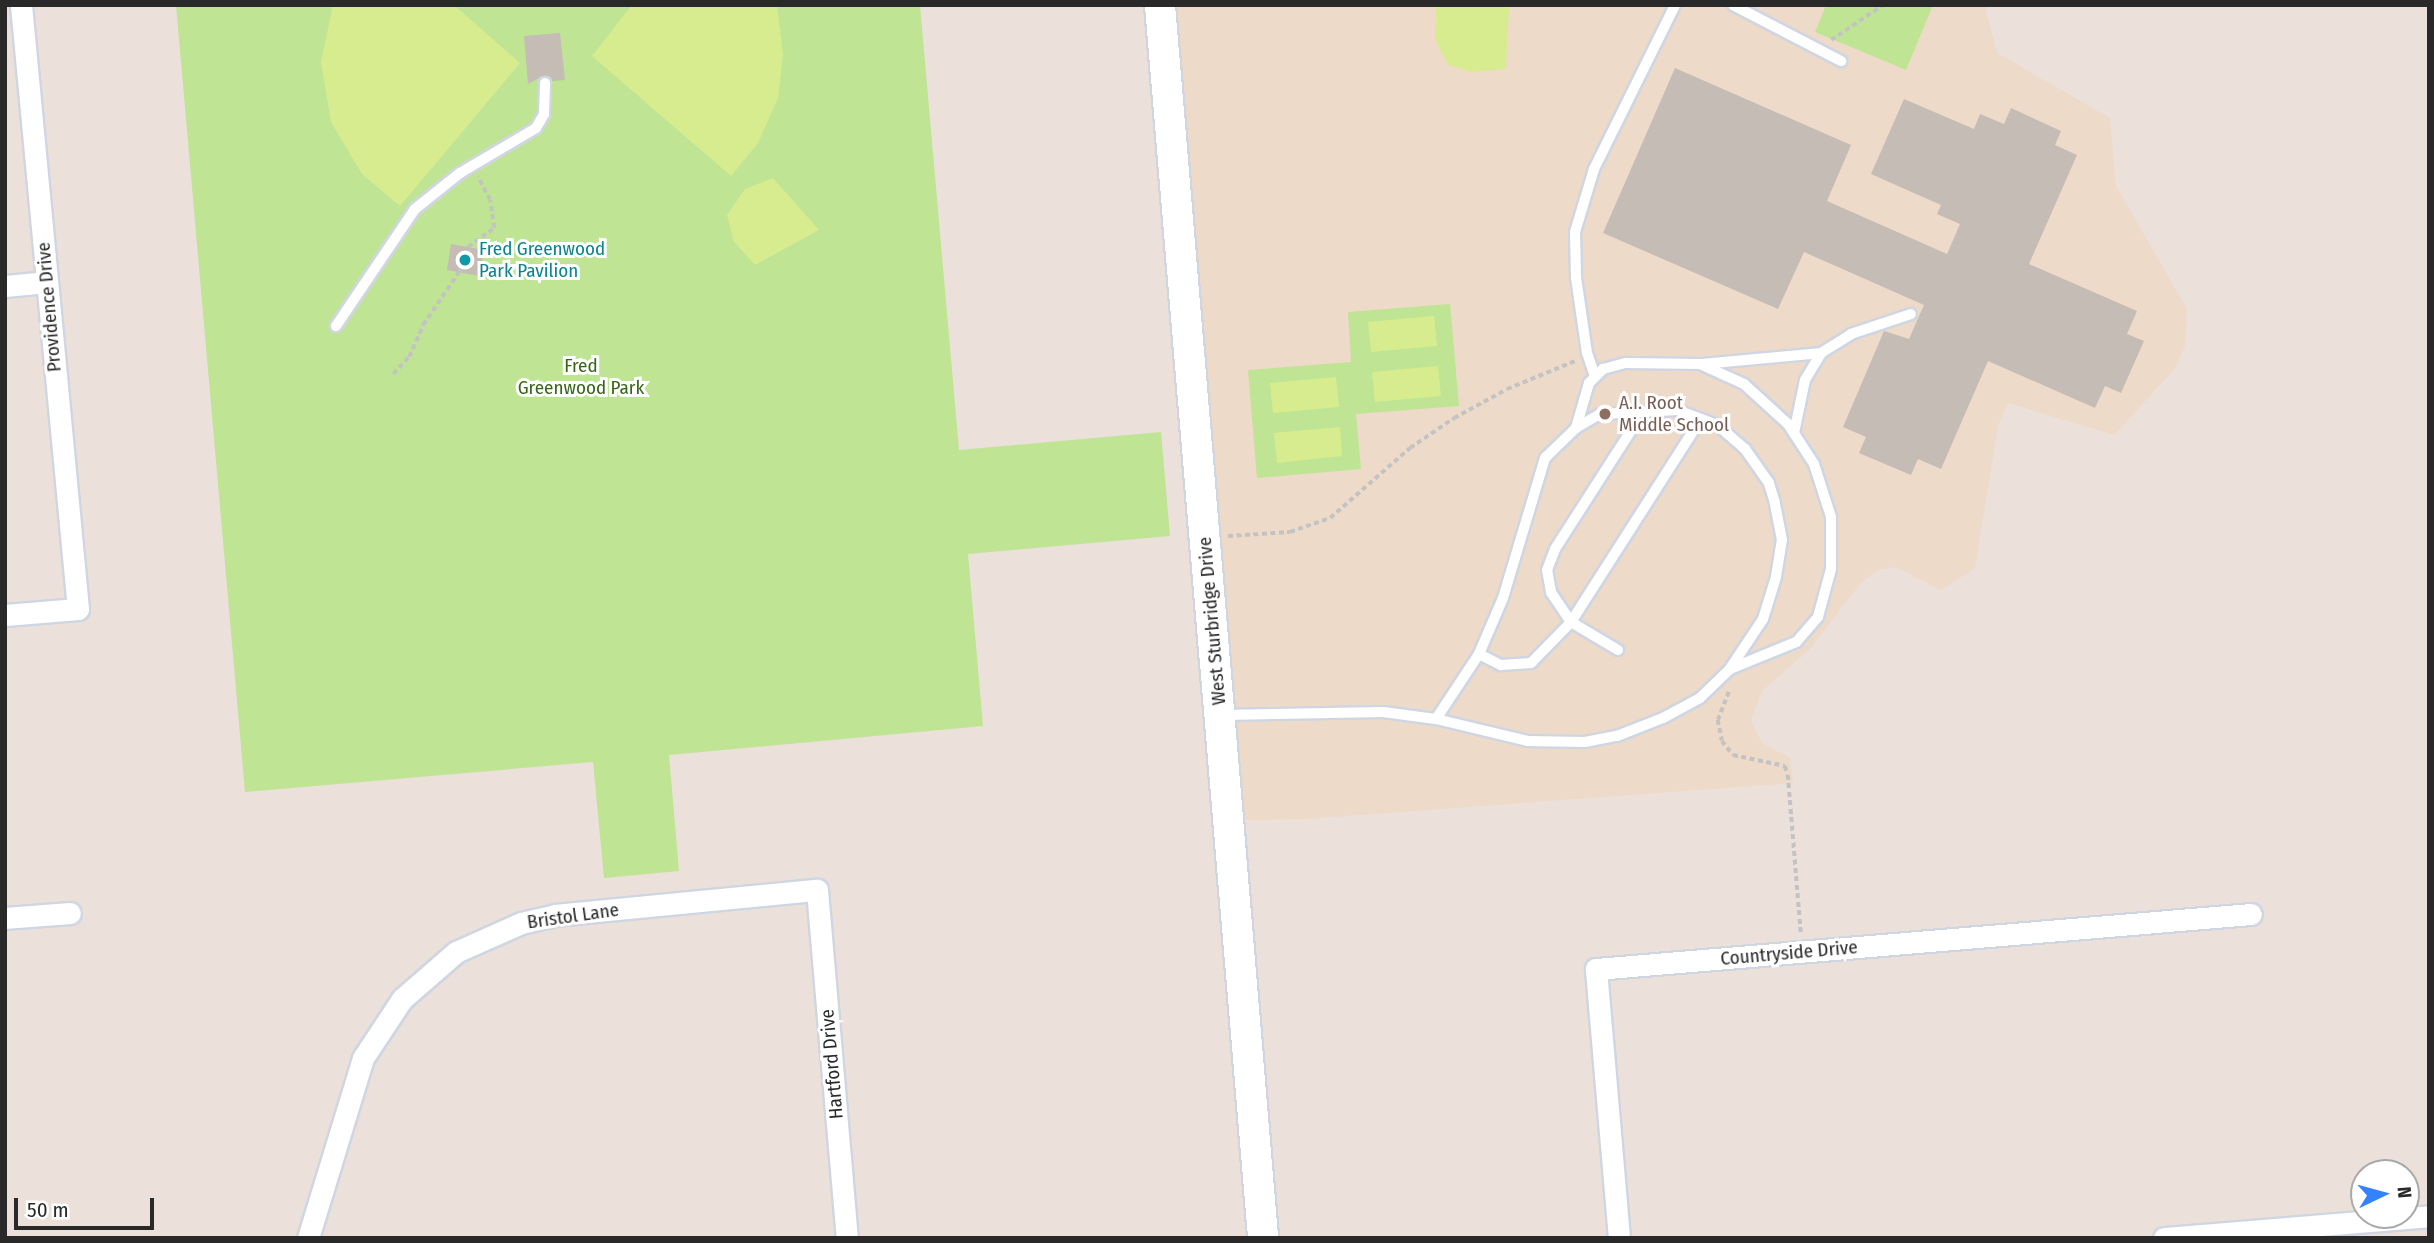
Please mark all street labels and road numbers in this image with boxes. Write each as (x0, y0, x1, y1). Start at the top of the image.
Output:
street label: Providence Drive (32, 241, 66, 373)
street label: West Sturbridge Drive (1193, 536, 1231, 706)
street label: Bristol Lane (526, 898, 620, 934)
street label: Countryside Drive (1719, 936, 1859, 970)
street label: Hartford Drive (816, 1008, 848, 1120)

